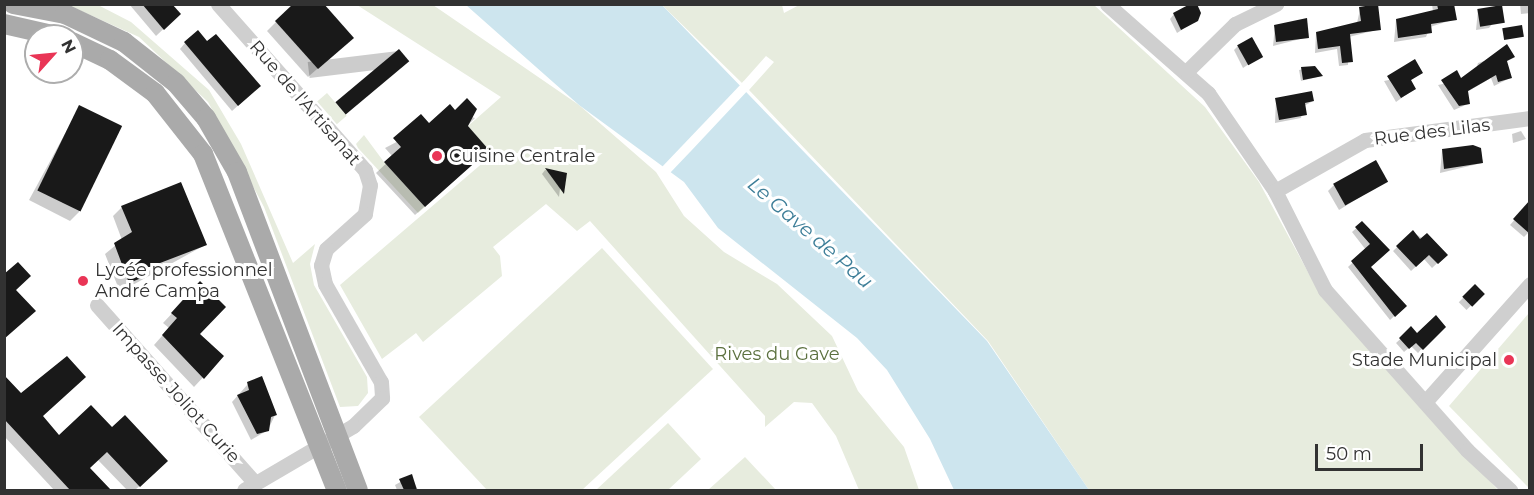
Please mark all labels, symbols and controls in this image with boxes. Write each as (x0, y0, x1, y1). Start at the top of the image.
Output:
north arrow (24, 24, 84, 84)
text: N (57, 36, 80, 57)
street label: Rue de l'Artisanat (245, 36, 365, 170)
street label: Rue des Lilas (1373, 114, 1491, 150)
place label: Cuisine Centrale (449, 145, 595, 167)
marker: Cuisine Centrale (430, 149, 444, 163)
water label: Le Gave de Pau (743, 172, 877, 294)
place label: Lycée professionnel André Campa (95, 260, 273, 302)
marker: Lycée professionnel André Campa (76, 274, 90, 288)
street label: Impasse Joliot Curie (107, 318, 245, 468)
park label: Rives du Gave (714, 343, 840, 365)
place label: Stade Municipal (1352, 349, 1497, 371)
marker: Stade Municipal (1502, 353, 1516, 367)
scale bar (1318, 432, 1426, 470)
text: 50 m (1326, 443, 1372, 465)

